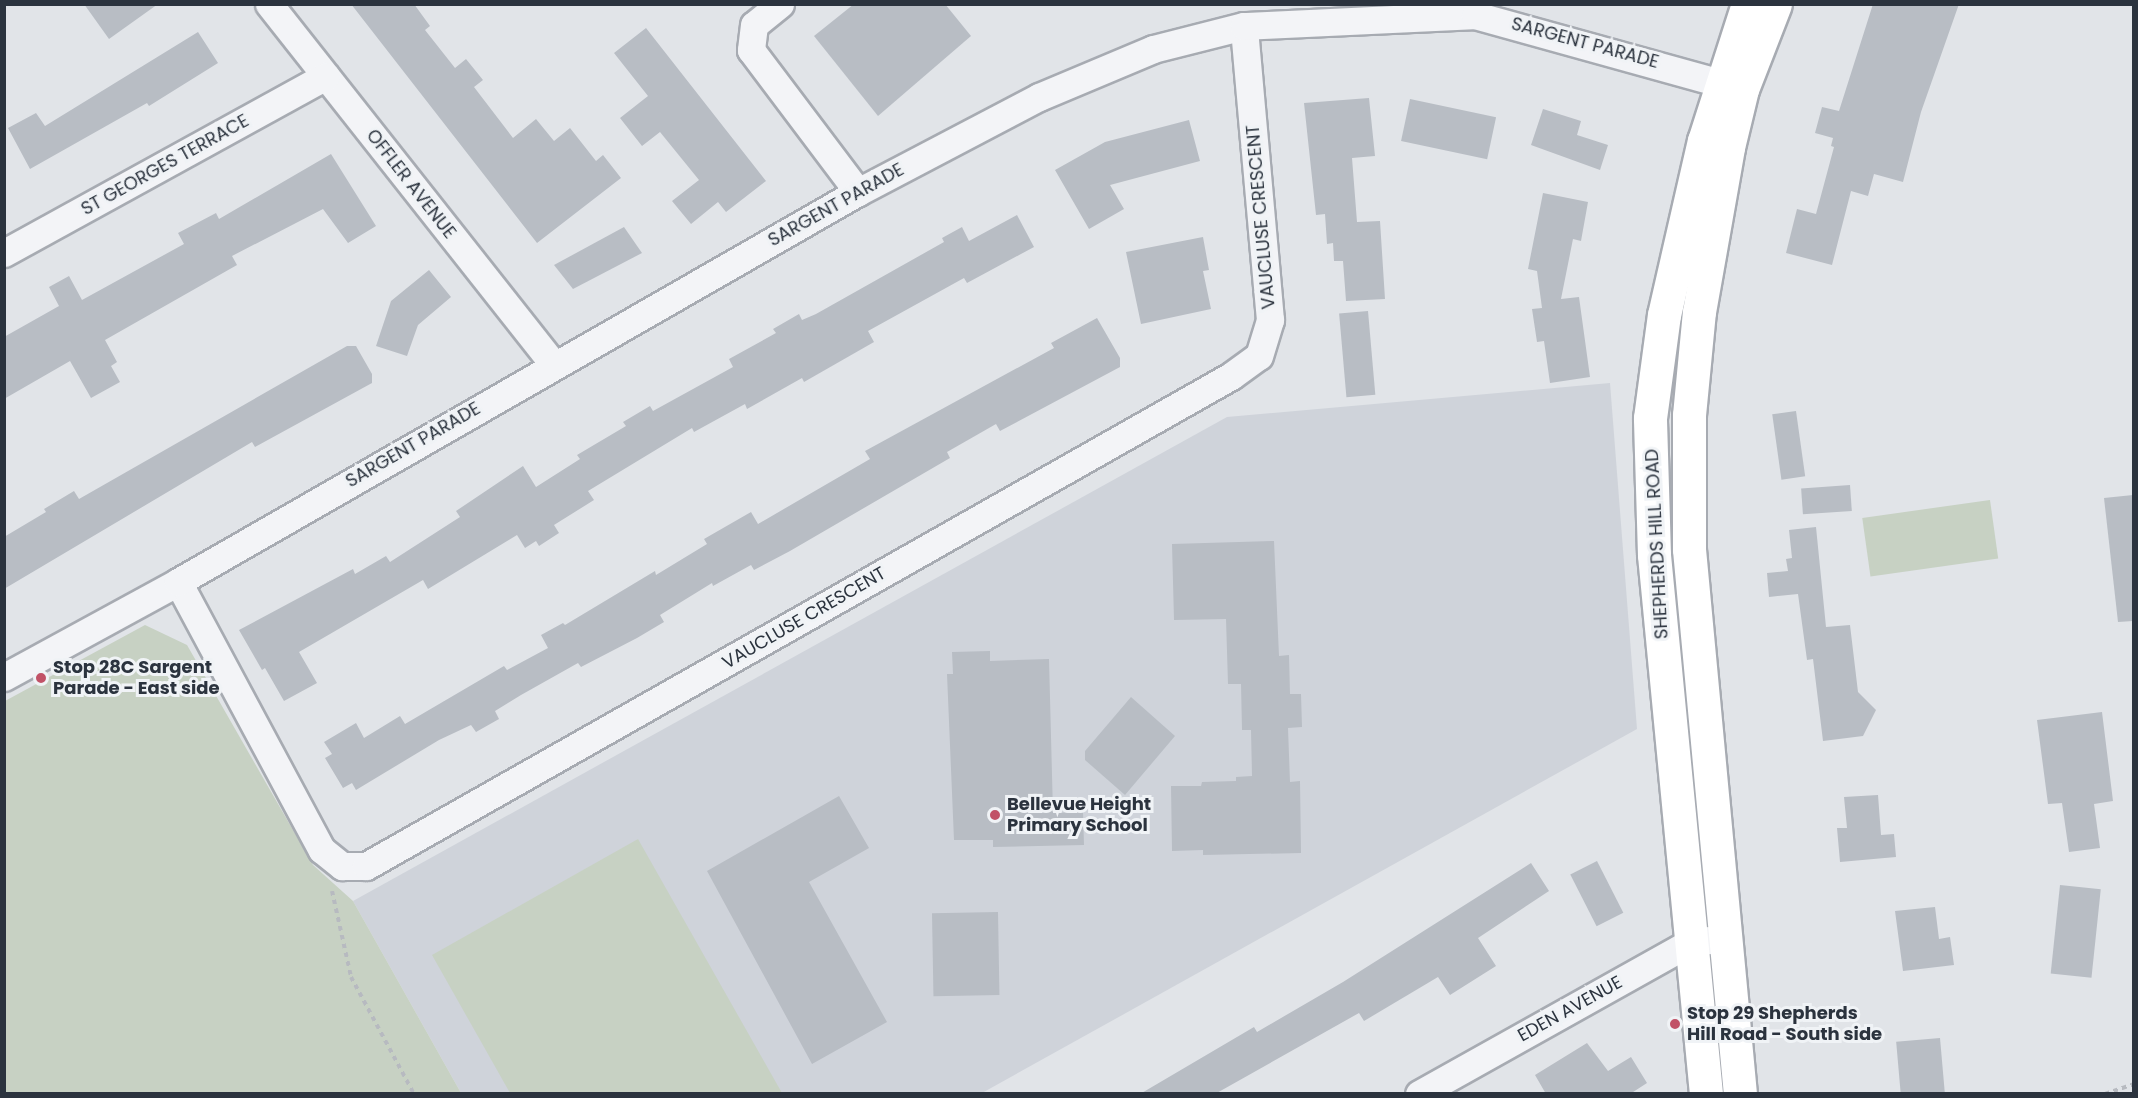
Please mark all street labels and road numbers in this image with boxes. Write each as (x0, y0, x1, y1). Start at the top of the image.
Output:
street label: SARGENT PARADE (1509, 13, 1661, 73)
street label: ST GEORGES TERRACE (77, 110, 253, 220)
street label: VAUCLUSE CRESCENT (1242, 124, 1280, 310)
street label: OFFLER AVENUE (362, 125, 460, 243)
street label: SARGENT PARADE (764, 159, 908, 251)
street label: SARGENT PARADE (342, 398, 484, 492)
street label: SHEPHERDS HILL ROAD (1641, 448, 1673, 640)
street label: VAUCLUSE CRESCENT (718, 562, 890, 674)
street label: EDEN AVENUE (1514, 971, 1626, 1047)

